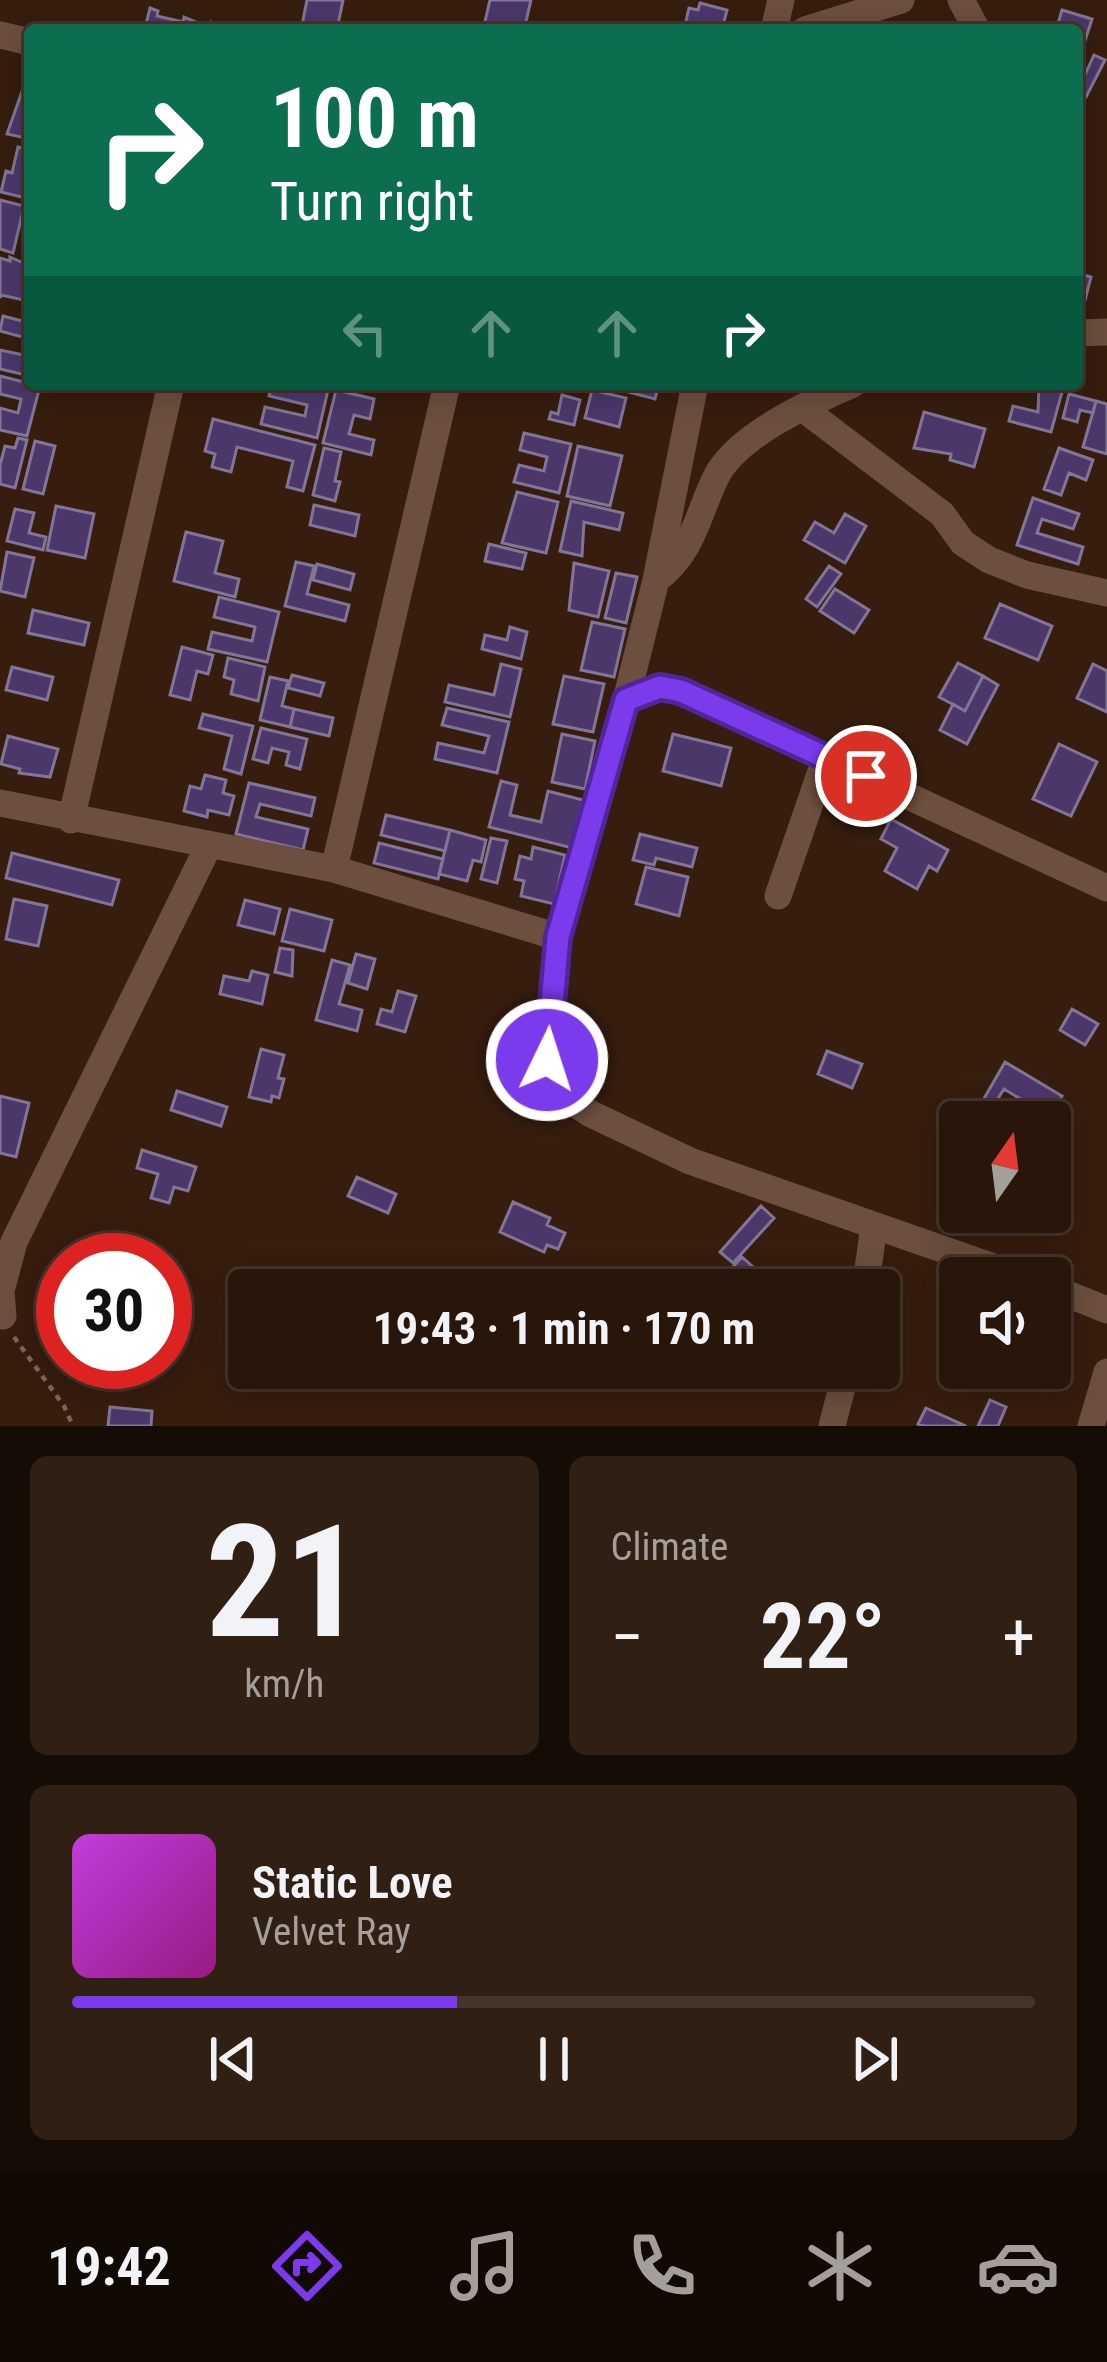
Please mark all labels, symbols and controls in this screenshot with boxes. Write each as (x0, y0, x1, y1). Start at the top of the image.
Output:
text: 100 m (270, 69, 479, 168)
icon: right (72, 72, 228, 228)
text: Turn right (270, 170, 474, 233)
icon: left (332, 300, 398, 366)
icon: ahead (458, 300, 524, 366)
icon: ahead (584, 300, 650, 366)
icon: right (710, 300, 776, 366)
pin (815, 725, 917, 827)
icon: arrive (833, 743, 899, 809)
position arrow (484, 997, 610, 1123)
north arrow (939, 1101, 1071, 1233)
map controls (939, 1101, 1071, 1389)
speed limit sign: 30 (36, 1233, 192, 1389)
button: sound (939, 1257, 1071, 1389)
text: 19:43 · 1 min · 170 m (373, 1302, 755, 1355)
text: 21 (205, 1491, 363, 1674)
text: Climate (611, 1524, 728, 1570)
text: 22° (760, 1585, 886, 1690)
text: − (611, 1599, 644, 1676)
text: + (1002, 1599, 1035, 1676)
text: km/h (244, 1661, 324, 1707)
text: Static Love (252, 1856, 453, 1909)
text: Velvet Ray (252, 1909, 411, 1955)
icon: previous (200, 2026, 266, 2092)
icon: pause (521, 2026, 587, 2092)
icon: next (842, 2026, 908, 2092)
icon: directions (265, 2224, 349, 2308)
icon: music (443, 2224, 527, 2308)
icon: phone (620, 2224, 704, 2308)
icon: climate (798, 2224, 882, 2308)
icon: car (976, 2224, 1060, 2308)
text: 19:42 (47, 2235, 171, 2298)

